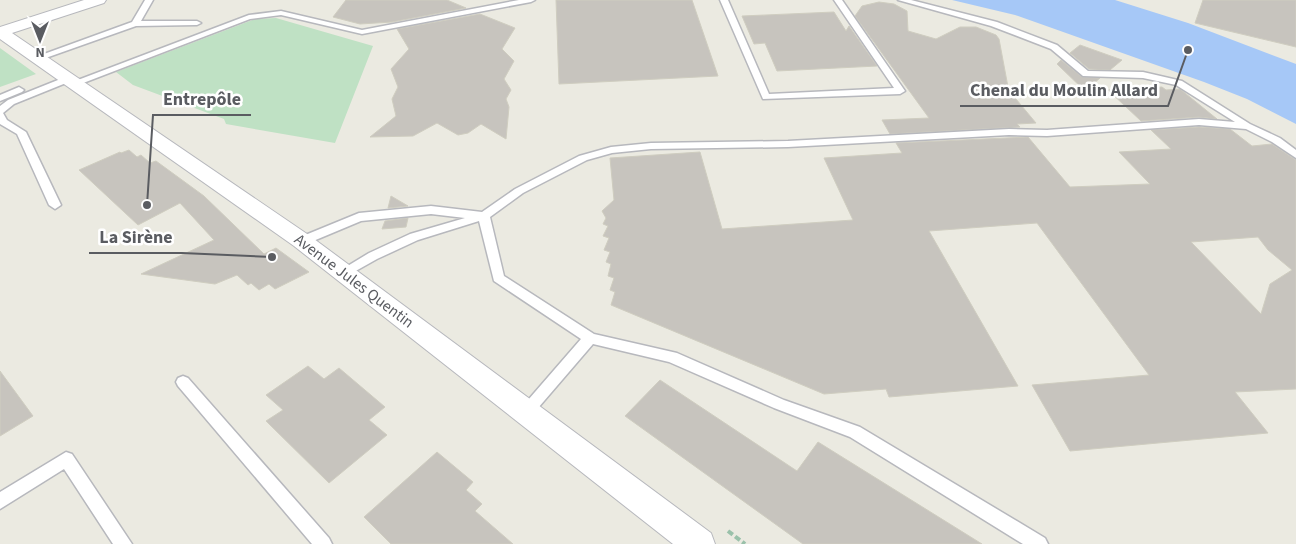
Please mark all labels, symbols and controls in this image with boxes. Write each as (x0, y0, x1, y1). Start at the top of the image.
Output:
north arrow (15, 15, 65, 65)
text: N (35, 42, 45, 62)
callout: Chenal du Moulin Allard (960, 73, 1168, 106)
text: Chenal du Moulin Allard (970, 78, 1158, 103)
callout: Entrepôle (153, 82, 251, 115)
text: Entrepôle (163, 87, 241, 112)
callout: La Sirène (89, 220, 182, 253)
text: La Sirène (99, 225, 173, 250)
street label: Avenue Jules Quentin (290, 229, 418, 333)

